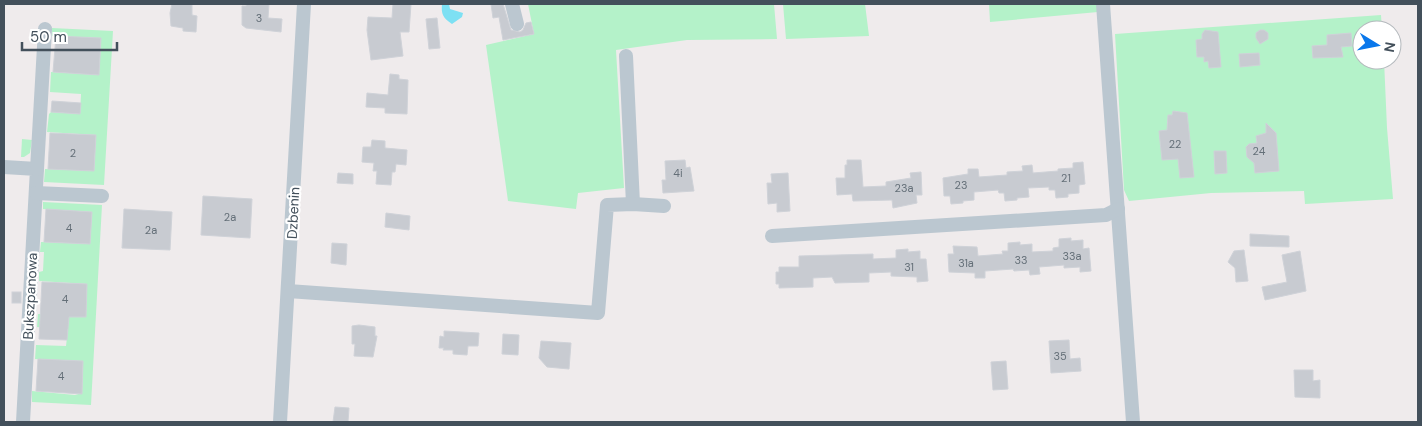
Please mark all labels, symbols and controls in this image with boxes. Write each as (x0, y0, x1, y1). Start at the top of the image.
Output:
house number: 3 (256, 11, 262, 25)
scale bar (22, 20, 118, 52)
north arrow (1352, 20, 1402, 70)
text: 50 m (30, 27, 67, 47)
text: N (1380, 41, 1400, 54)
house number: 22 (1169, 137, 1181, 151)
house number: 24 (1253, 144, 1266, 158)
house number: 2 (70, 146, 76, 160)
house number: 4i (673, 166, 683, 180)
house number: 21 (1061, 171, 1071, 185)
house number: 23 (955, 178, 967, 192)
house number: 23a (895, 181, 913, 195)
street label: Dzbenin (283, 186, 303, 240)
house number: 2a (224, 210, 236, 224)
house number: 4 (66, 221, 73, 235)
house number: 2a (145, 223, 157, 237)
house number: 33a (1063, 249, 1082, 263)
street label: Bukszpanowa (19, 252, 41, 340)
house number: 33 (1014, 253, 1028, 267)
house number: 31a (958, 256, 974, 270)
house number: 31 (904, 260, 914, 274)
house number: 4 (62, 292, 69, 306)
house number: 35 (1053, 349, 1067, 363)
house number: 4 (58, 369, 65, 383)

